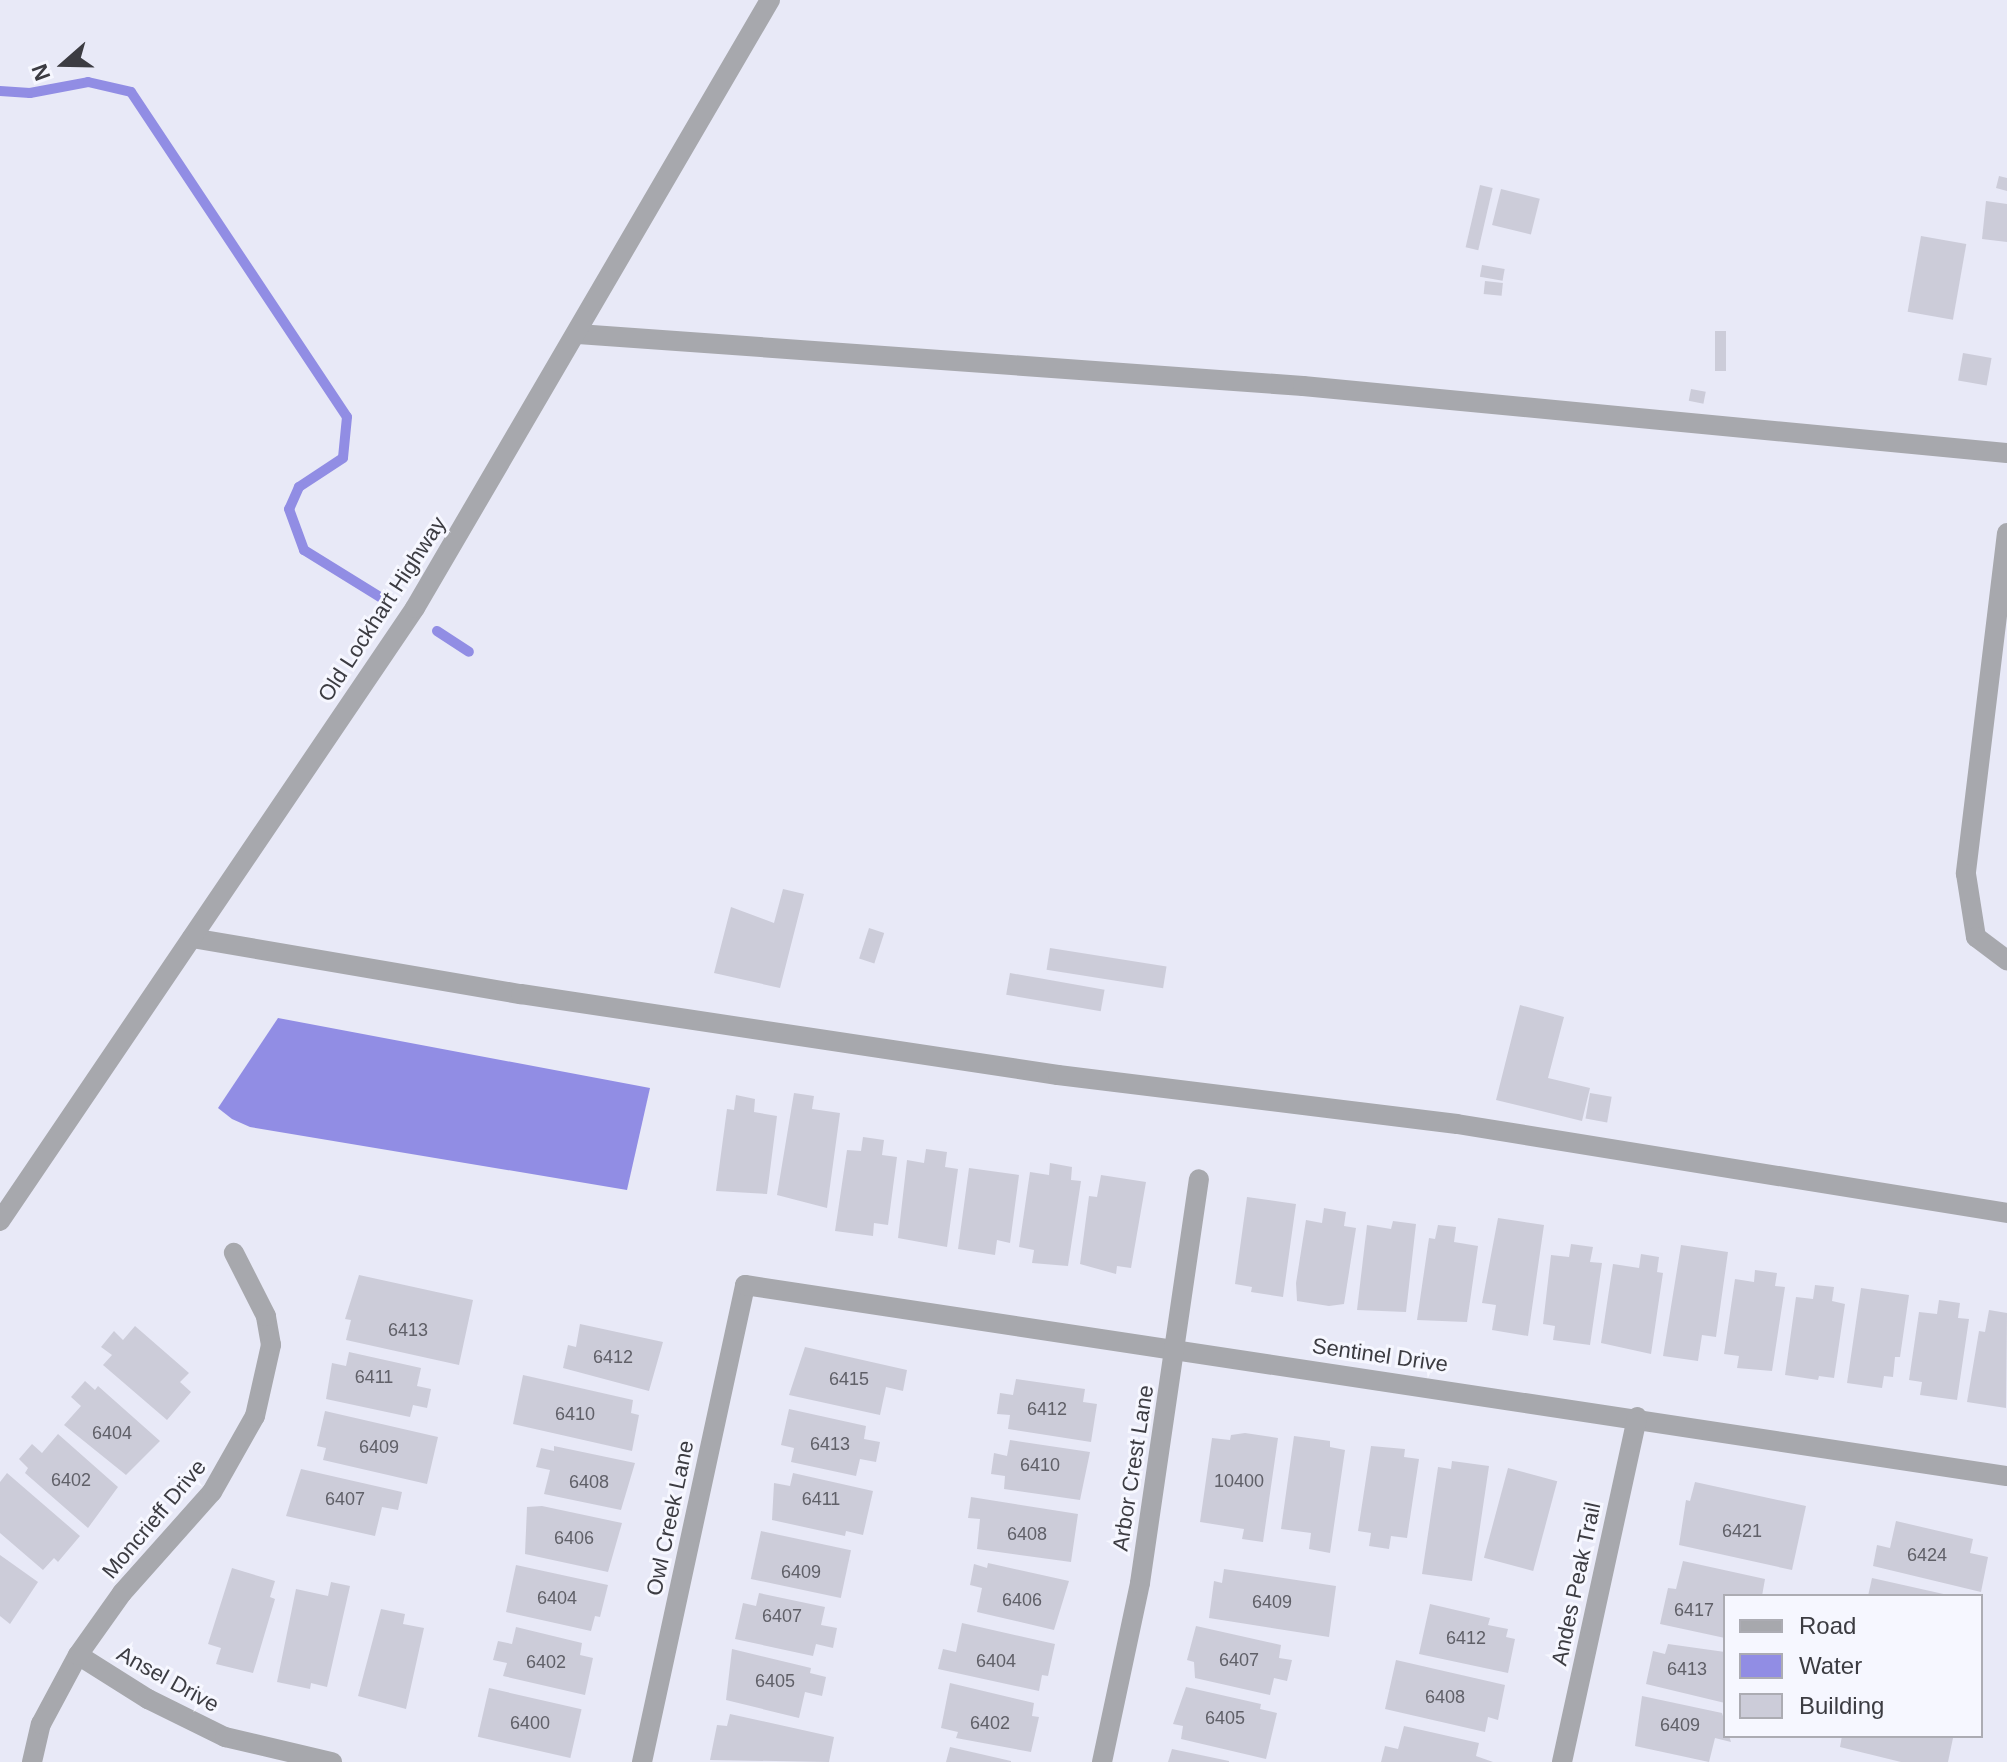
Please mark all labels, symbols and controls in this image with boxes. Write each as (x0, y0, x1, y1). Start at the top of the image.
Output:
north arrow (24, 24, 104, 104)
text: N (27, 61, 55, 84)
street label: Old Lockhart Highway (312, 512, 452, 706)
house number: 6413 (388, 1319, 428, 1341)
street label: Sentinel Drive (1310, 1332, 1450, 1378)
house number: 6412 (593, 1346, 633, 1368)
house number: 6411 (355, 1366, 393, 1388)
house number: 6415 (829, 1368, 869, 1390)
street label: Arbor Crest Lane (1107, 1383, 1159, 1553)
house number: 6412 (1027, 1398, 1067, 1420)
house number: 6410 (555, 1403, 595, 1425)
house number: 6404 (92, 1422, 132, 1444)
house number: 6413 (810, 1433, 850, 1455)
house number: 6409 (359, 1436, 399, 1458)
street label: Owl Creek Lane (641, 1438, 699, 1598)
street label: Moncrieff Drive (96, 1454, 212, 1584)
house number: 6410 (1020, 1454, 1060, 1476)
house number: 6402 (51, 1469, 91, 1491)
house number: 10400 (1214, 1470, 1264, 1492)
house number: 6408 (569, 1471, 609, 1493)
house number: 6407 (325, 1488, 365, 1510)
house number: 6411 (802, 1488, 840, 1510)
street label: Andes Peak Trail (1546, 1500, 1606, 1668)
house number: 6421 (1722, 1520, 1762, 1542)
house number: 6408 (1007, 1523, 1047, 1545)
house number: 6406 (554, 1527, 594, 1549)
house number: 6424 (1907, 1544, 1947, 1566)
house number: 6409 (781, 1561, 821, 1583)
house number: 6404 (537, 1587, 577, 1609)
house number: 6406 (1002, 1589, 1042, 1611)
house number: 6409 (1252, 1591, 1292, 1613)
legend (1723, 1594, 1983, 1738)
house number: 6417 (1674, 1599, 1714, 1621)
house number: 6407 (762, 1605, 802, 1627)
text: Road (1799, 1612, 1856, 1639)
house number: 6412 (1446, 1627, 1486, 1649)
street label: Ansel Drive (112, 1640, 224, 1718)
house number: 6407 (1219, 1649, 1259, 1671)
house number: 6404 (976, 1650, 1016, 1672)
house number: 6402 (526, 1651, 566, 1673)
text: Water (1799, 1652, 1862, 1679)
house number: 6413 (1667, 1658, 1707, 1680)
house number: 6405 (755, 1670, 795, 1692)
house number: 6408 (1425, 1686, 1465, 1708)
text: Building (1799, 1692, 1884, 1719)
house number: 6405 (1205, 1707, 1245, 1729)
house number: 6400 (510, 1712, 550, 1734)
house number: 6402 (970, 1712, 1010, 1734)
house number: 6409 (1660, 1714, 1700, 1736)

